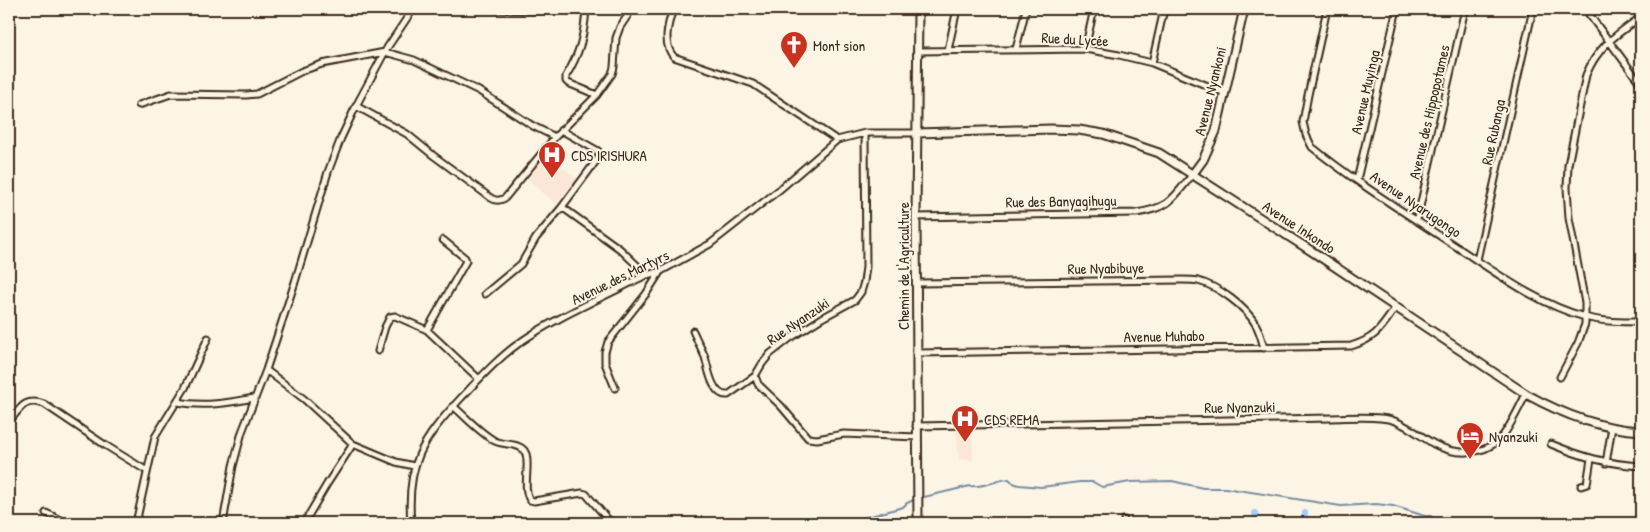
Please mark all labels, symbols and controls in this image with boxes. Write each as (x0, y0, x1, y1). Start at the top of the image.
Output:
street label: Rue du Lycée (1041, 27, 1109, 51)
church icon: Mont sion (779, 30, 809, 69)
place label: Mont sion (813, 35, 866, 56)
street label: Avenue des Hippopotames (1403, 43, 1455, 181)
street label: Avenue Nyankoni (1189, 44, 1231, 138)
street label: Avenue Muyinga (1345, 48, 1385, 136)
street label: Rue Rubanga (1476, 97, 1510, 167)
hospital icon: CDS IRISHURA (537, 140, 567, 179)
place label: CDS IRISHURA (571, 145, 648, 166)
street label: Avenue Nyarugongo (1366, 166, 1466, 242)
street label: Rue des Banyagihugu (1005, 190, 1117, 212)
street label: Avenue Inkondo (1259, 196, 1339, 258)
street label: Chemin de l'Agriculture (893, 202, 914, 330)
street label: Avenue des Martyrs (568, 244, 673, 310)
street label: Rue Nyabibuye (1068, 257, 1144, 279)
street label: Rue Nyanzuki (763, 292, 833, 350)
street label: Avenue Muhabo (1123, 325, 1205, 347)
street label: Rue Nyanzuki (1204, 396, 1276, 418)
hospital icon: CDS REMA (950, 404, 980, 443)
place label: CDS REMA (984, 409, 1040, 430)
hotel icon: Nyanzuki (1455, 421, 1485, 460)
place label: Nyanzuki (1489, 426, 1538, 447)

